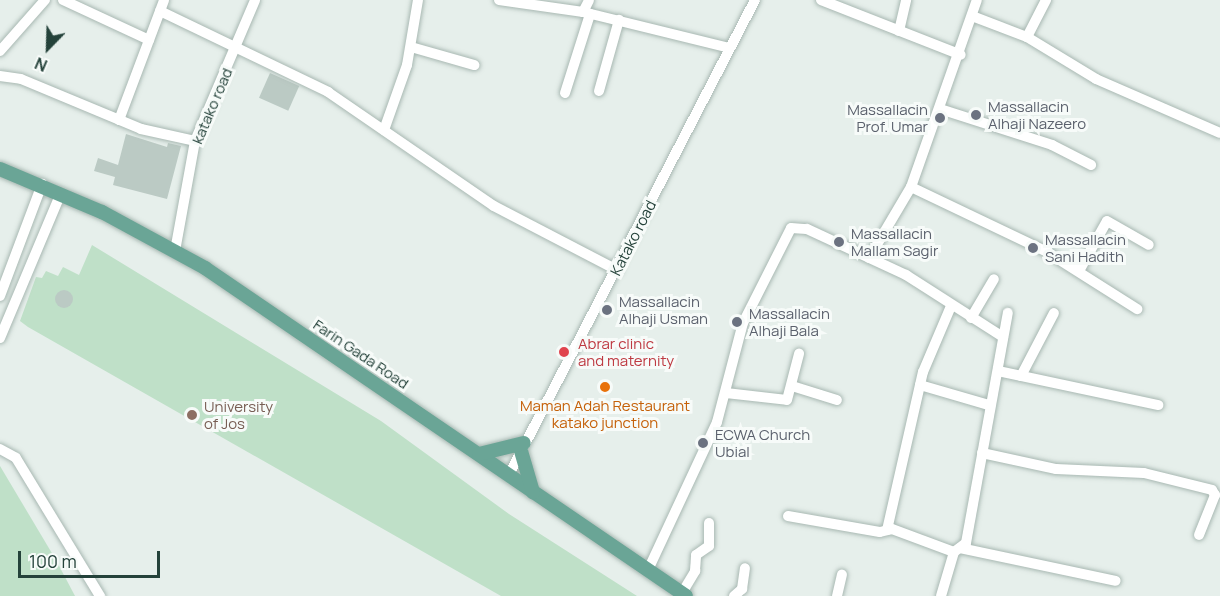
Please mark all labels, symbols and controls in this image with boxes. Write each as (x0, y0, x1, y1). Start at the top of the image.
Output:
north arrow (18, 18, 78, 78)
text: N (31, 52, 51, 77)
street label: katako road (188, 65, 236, 147)
place label: Massallacin Alhaji Nazeero (988, 97, 1086, 132)
place label: Massallacin Prof. Umar (847, 100, 928, 135)
marker: Massallacin Alhaji Nazeero (969, 108, 983, 122)
marker: Massallacin Prof. Umar (933, 111, 947, 125)
street label: Katako road (606, 197, 660, 279)
place label: Massallacin Mallam Sagir (851, 224, 938, 259)
place label: Massallacin Sani Hadith (1045, 230, 1126, 265)
marker: Massallacin Mallam Sagir (832, 235, 846, 249)
marker: Massallacin Sani Hadith (1026, 241, 1040, 255)
place label: Massallacin Alhaji Usman (619, 292, 708, 327)
marker: Massallacin Alhaji Usman (600, 303, 614, 317)
place label: Massallacin Alhaji Bala (749, 304, 830, 339)
street label: Farin Gada Road (310, 315, 412, 393)
marker: Massallacin Alhaji Bala (730, 315, 744, 329)
place label: Abrar clinic and maternity (578, 334, 674, 369)
marker: Abrar clinic and maternity (555, 343, 573, 361)
marker: Maman Adah Restaurant katako junction (598, 380, 612, 394)
place label: Maman Adah Restaurant katako junction (520, 396, 690, 431)
place label: University of Jos (204, 397, 273, 432)
marker: University of Jos (185, 408, 199, 422)
place label: ECWA Church Ubial (715, 425, 810, 460)
marker: ECWA Church Ubial (696, 436, 710, 450)
scale bar (21, 539, 164, 577)
text: 100 m (29, 549, 77, 573)

